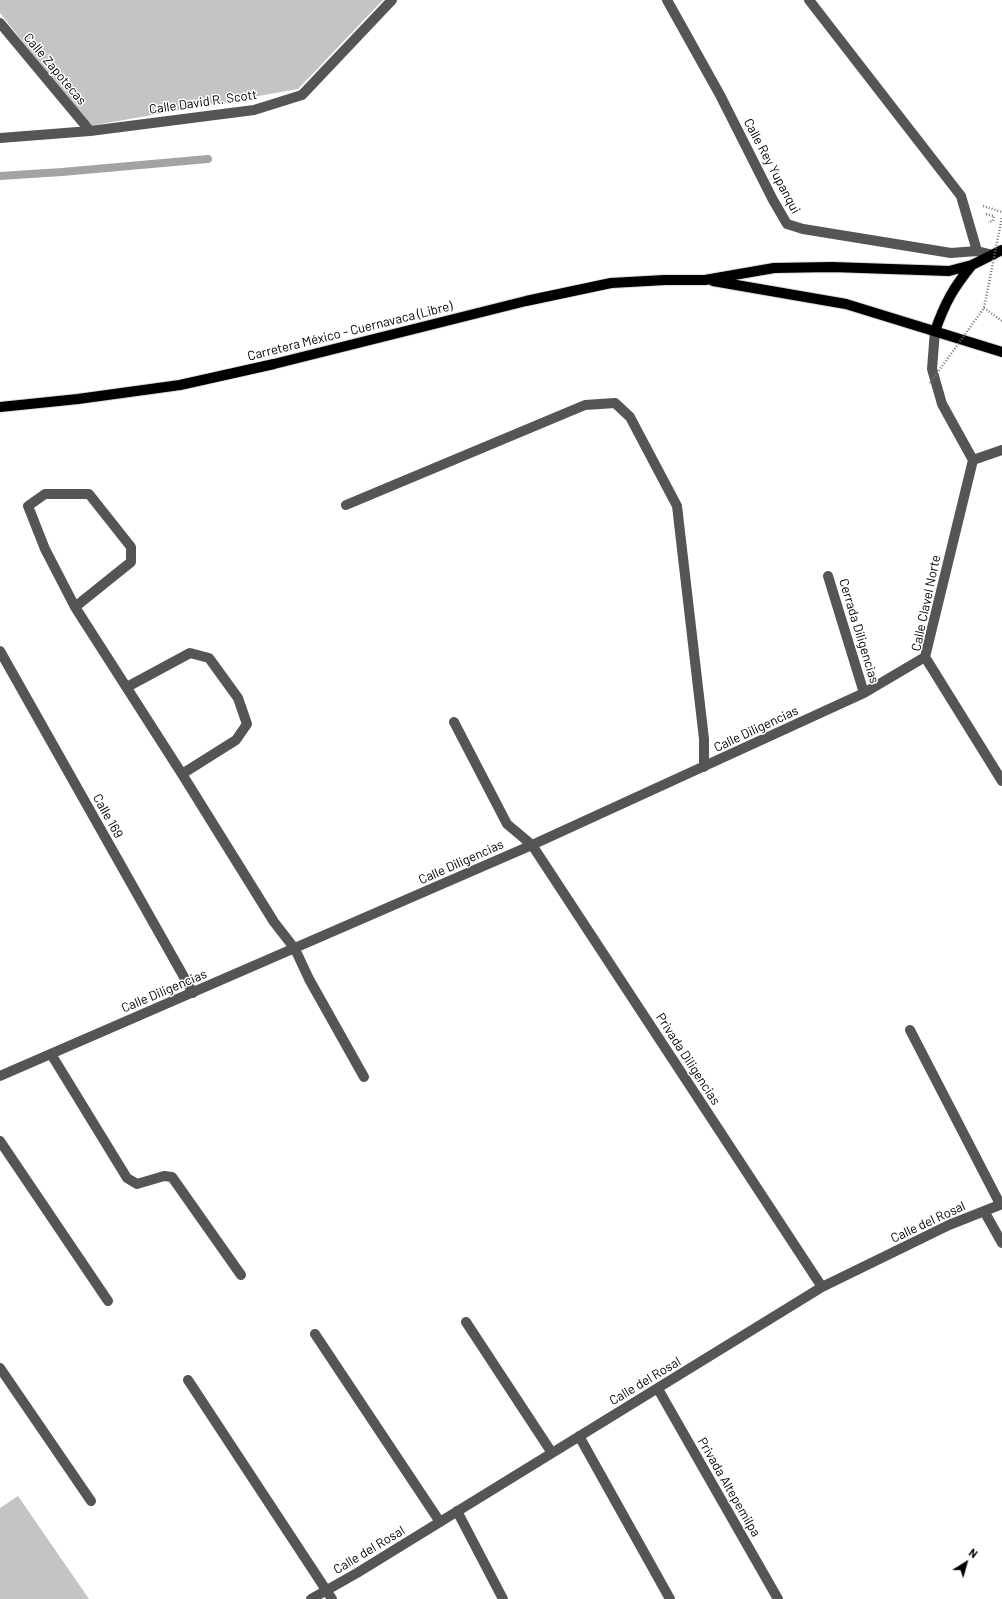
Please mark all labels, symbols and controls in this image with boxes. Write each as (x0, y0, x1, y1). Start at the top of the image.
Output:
street label: Calle Zapotecas (20, 30, 90, 108)
street label: Calle David R. Scott (148, 87, 258, 117)
street label: Calle Rey Yupanqui (740, 116, 804, 216)
street label: Carretera México - Cuernavaca (Libre) (246, 298, 454, 364)
street label: Calle Clavel Norte (908, 553, 944, 653)
street label: Cerrada Diligencias (836, 577, 882, 685)
street label: Calle Diligencias (711, 703, 801, 755)
street label: Calle 169 (90, 791, 126, 841)
street label: Calle Diligencias (416, 836, 506, 888)
street label: Calle Diligencias (119, 966, 209, 1016)
street label: Privada Diligencias (653, 1010, 723, 1108)
street label: Calle del Rosal (888, 1198, 968, 1246)
street label: Calle del Rosal (607, 1354, 683, 1408)
street label: Privada Altepemilpa (694, 1435, 764, 1539)
street label: Calle del Rosal (331, 1523, 407, 1577)
north arrow (946, 1543, 986, 1583)
text: N (967, 1546, 980, 1560)

